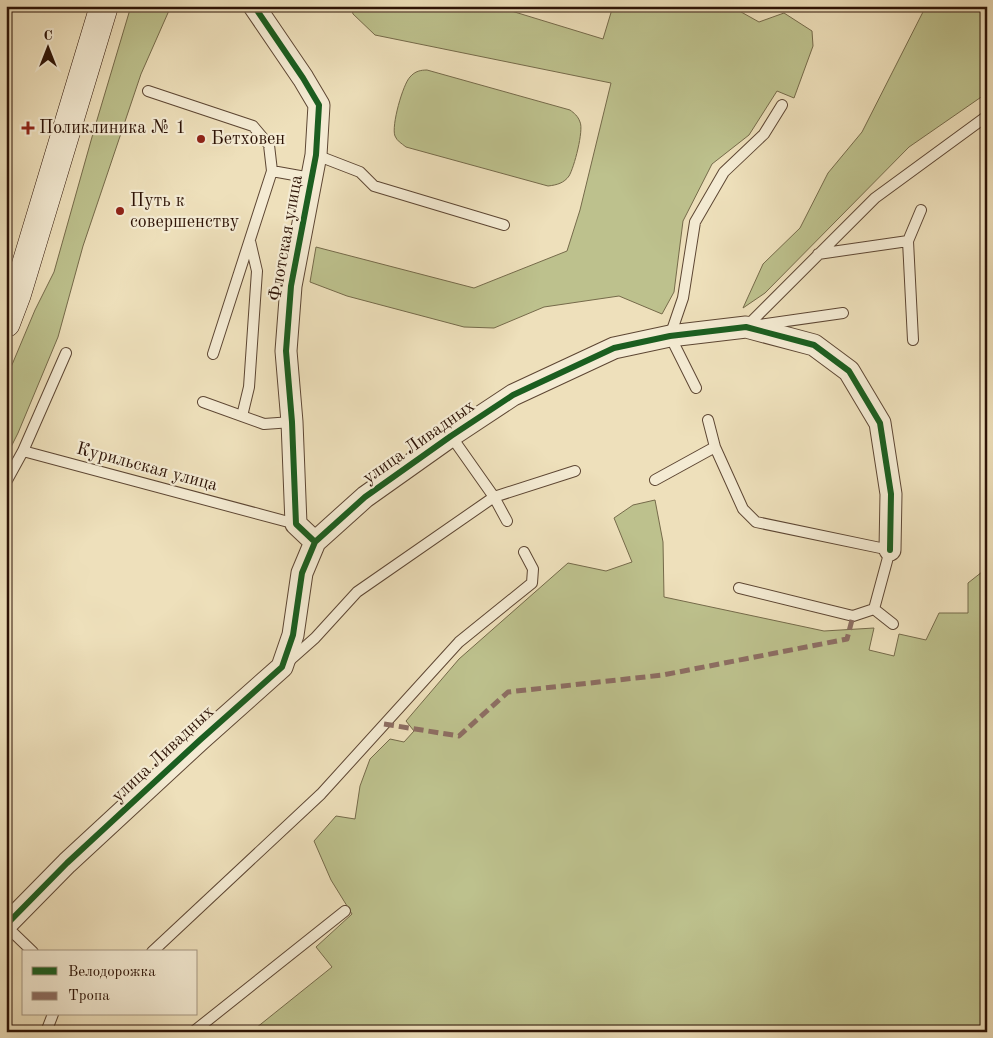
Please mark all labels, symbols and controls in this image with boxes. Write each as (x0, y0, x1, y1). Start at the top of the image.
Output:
north arrow (22, 22, 72, 72)
text: С (43, 29, 53, 43)
place label: Поликлиника № 1 (39, 119, 186, 137)
marker: Поликлиника № 1 (21, 121, 35, 135)
place label: Бетховен (211, 130, 285, 148)
marker: Бетховен (195, 133, 207, 145)
street label: Флотская улица (266, 173, 306, 303)
place label: Путь к совершенству (130, 192, 240, 231)
marker: Путь к совершенству (114, 205, 126, 217)
street label: улица Ливадных (360, 397, 478, 487)
street label: Курильская улица (74, 439, 220, 495)
street label: улица Ливадных (109, 702, 217, 806)
legend (22, 950, 198, 1016)
text: Велодорожка (68, 965, 156, 980)
text: Тропа (68, 989, 110, 1004)

